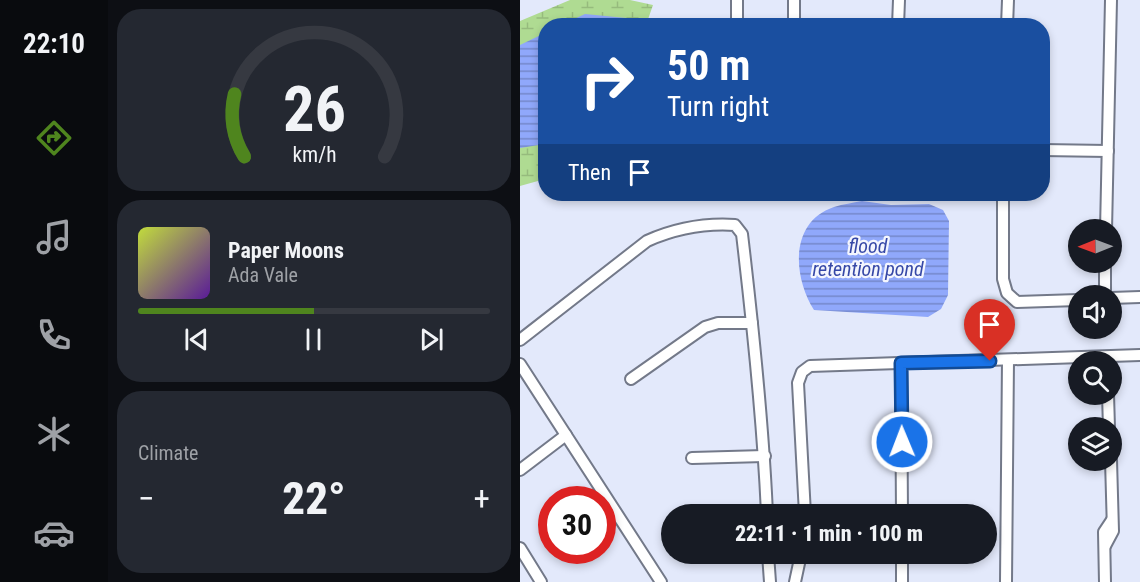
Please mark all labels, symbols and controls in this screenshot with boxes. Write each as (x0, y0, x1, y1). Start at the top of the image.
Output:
text: 22:10 (23, 28, 85, 60)
text: 50 m (667, 41, 750, 90)
icon: right (568, 42, 646, 120)
text: 26 (282, 73, 346, 146)
text: Turn right (667, 91, 769, 123)
icon: directions (33, 117, 75, 159)
text: km/h (292, 142, 336, 167)
icon: arrive (623, 156, 656, 189)
text: Then (568, 160, 611, 185)
icon: music (33, 216, 75, 258)
north arrow (1068, 219, 1122, 273)
map controls (1068, 219, 1122, 471)
water label: flood retention pond (812, 234, 924, 281)
text: Paper Moons (228, 238, 344, 263)
text: Ada Vale (228, 263, 298, 287)
button: sound (1068, 285, 1122, 339)
pin (964, 299, 1015, 361)
icon: arrive (973, 308, 1006, 341)
icon: phone (33, 314, 75, 356)
icon: previous (180, 323, 213, 356)
icon: pause (297, 323, 330, 356)
icon: next (415, 323, 448, 356)
button: search (1068, 351, 1122, 405)
position arrow (870, 410, 934, 474)
icon: climate (33, 413, 75, 455)
button: layers (1068, 417, 1122, 471)
text: Climate (138, 441, 198, 465)
text: 22° (282, 472, 346, 525)
text: − (138, 479, 155, 518)
text: + (474, 479, 490, 518)
speed limit sign: 30 (538, 486, 616, 564)
icon: car (33, 512, 75, 554)
text: 22:11 · 1 min · 100 m (735, 521, 923, 546)

